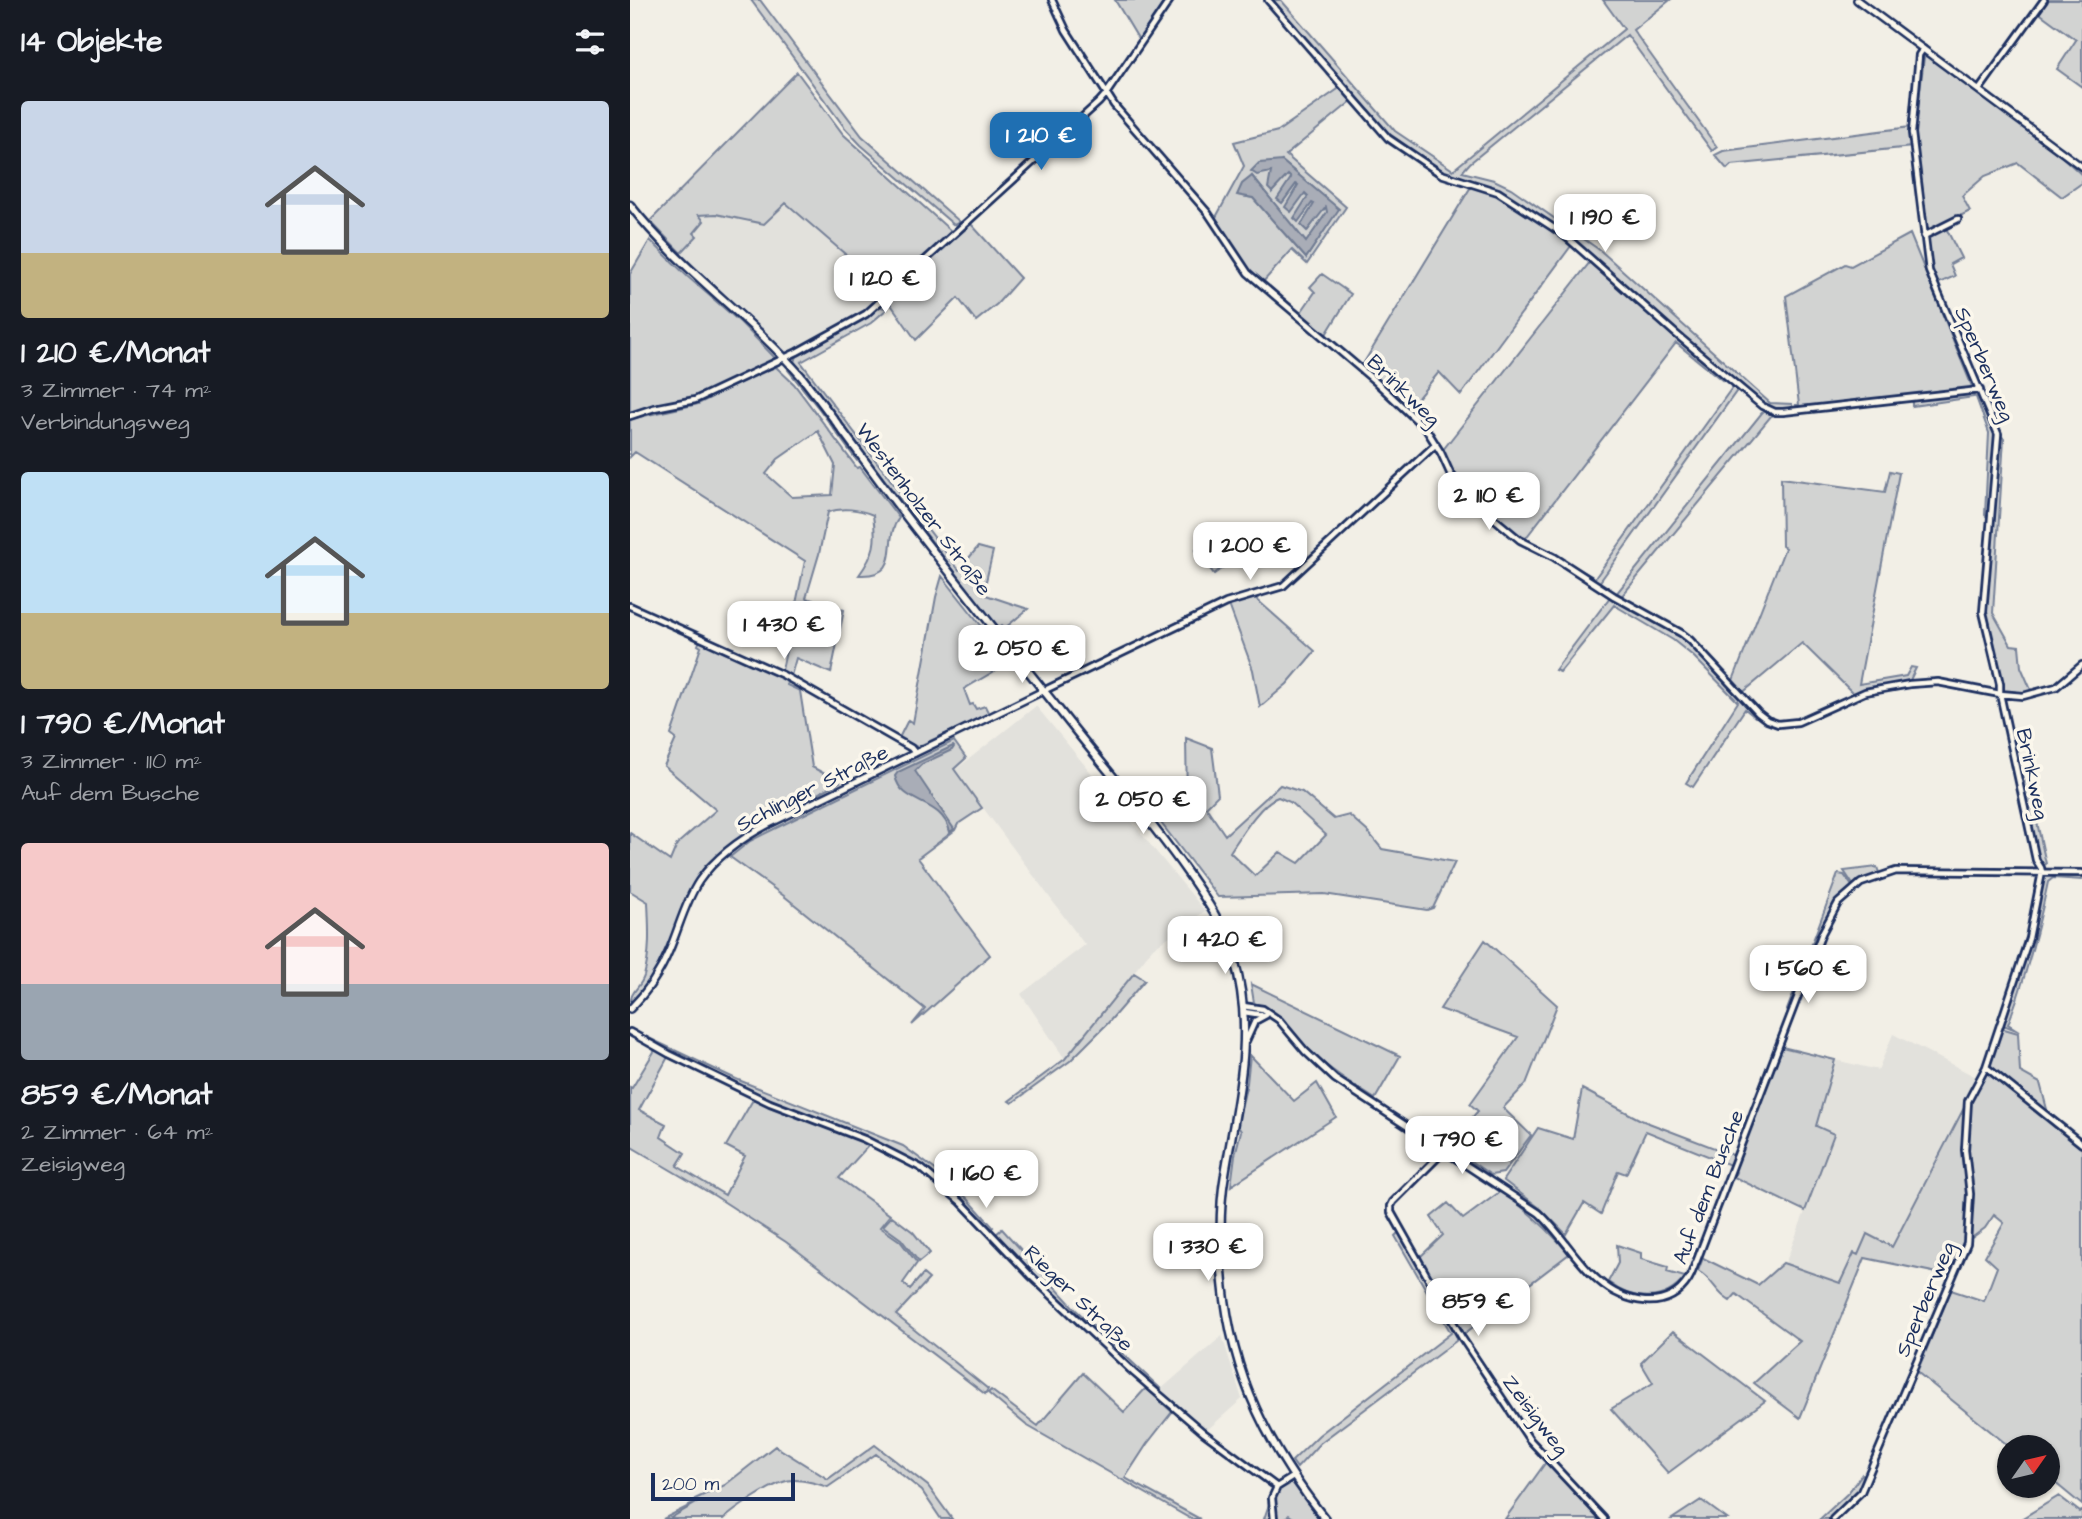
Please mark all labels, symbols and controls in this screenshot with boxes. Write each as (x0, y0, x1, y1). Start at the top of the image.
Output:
text: 14 Objekte (21, 21, 163, 63)
icon: filters (571, 23, 609, 61)
pin: 1 210 € (976, 113, 1106, 172)
text: 1 210 € (1006, 119, 1076, 151)
icon: home (252, 147, 378, 273)
pin: 1 190 € (1540, 194, 1670, 254)
text: 1 190 € (1570, 201, 1640, 233)
pin: 1 120 € (820, 256, 950, 315)
text: 1 120 € (850, 262, 920, 294)
street label: Sperberweg (1946, 302, 2022, 427)
text: 1 210 €/Monat (21, 332, 210, 374)
street label: Brinkweg (1359, 348, 1447, 434)
text: 3 Zimmer · 74 m² (21, 374, 212, 406)
text: Verbindungsweg (21, 406, 190, 438)
street label: Westenholzer Straße (849, 417, 998, 602)
pin: 2 110 € (1424, 472, 1554, 532)
text: 2 110 € (1454, 479, 1524, 511)
icon: home (252, 518, 378, 644)
pin: 1 200 € (1185, 522, 1315, 582)
text: 1 200 € (1209, 529, 1291, 561)
pin: 1 430 € (719, 602, 849, 661)
text: 1 430 € (743, 608, 825, 640)
pin: 2 050 € (957, 626, 1087, 685)
text: 2 050 € (974, 632, 1070, 664)
text: 1 790 €/Monat (21, 703, 225, 745)
street label: Brinkweg (2007, 726, 2056, 823)
street label: Schlinger Straße (731, 738, 894, 841)
text: 3 Zimmer · 110 m² (21, 745, 202, 777)
pin: 2 050 € (1078, 776, 1208, 836)
text: Auf dem Busche (21, 777, 200, 809)
text: 2 050 € (1095, 783, 1191, 815)
icon: home (252, 889, 378, 1015)
pin: 1 420 € (1160, 916, 1290, 976)
text: 1 420 € (1184, 923, 1266, 955)
pin: 1 560 € (1743, 946, 1873, 1005)
text: 1 560 € (1766, 952, 1850, 984)
text: 859 €/Monat (21, 1074, 212, 1116)
street label: Auf dem Busche (1666, 1106, 1751, 1268)
text: 2 Zimmer · 64 m² (21, 1116, 213, 1148)
pin: 1 790 € (1397, 1116, 1527, 1176)
text: 1 790 € (1421, 1123, 1503, 1155)
text: Zeisigweg (21, 1148, 125, 1180)
pin: 1 160 € (921, 1150, 1051, 1210)
text: 1 160 € (950, 1157, 1022, 1189)
pin: 1 330 € (1143, 1224, 1273, 1283)
text: 1 330 € (1169, 1230, 1247, 1262)
street label: Sperberweg (1888, 1237, 1965, 1362)
street label: Rieger Straße (1016, 1239, 1140, 1360)
pin: 859 € (1429, 1278, 1527, 1338)
text: 859 € (1442, 1285, 1514, 1317)
street label: Zeisigweg (1494, 1369, 1576, 1463)
north arrow (1997, 1435, 2060, 1498)
map controls (1997, 1435, 2060, 1498)
scale bar (651, 1470, 794, 1502)
text: 200 m (662, 1471, 719, 1498)

